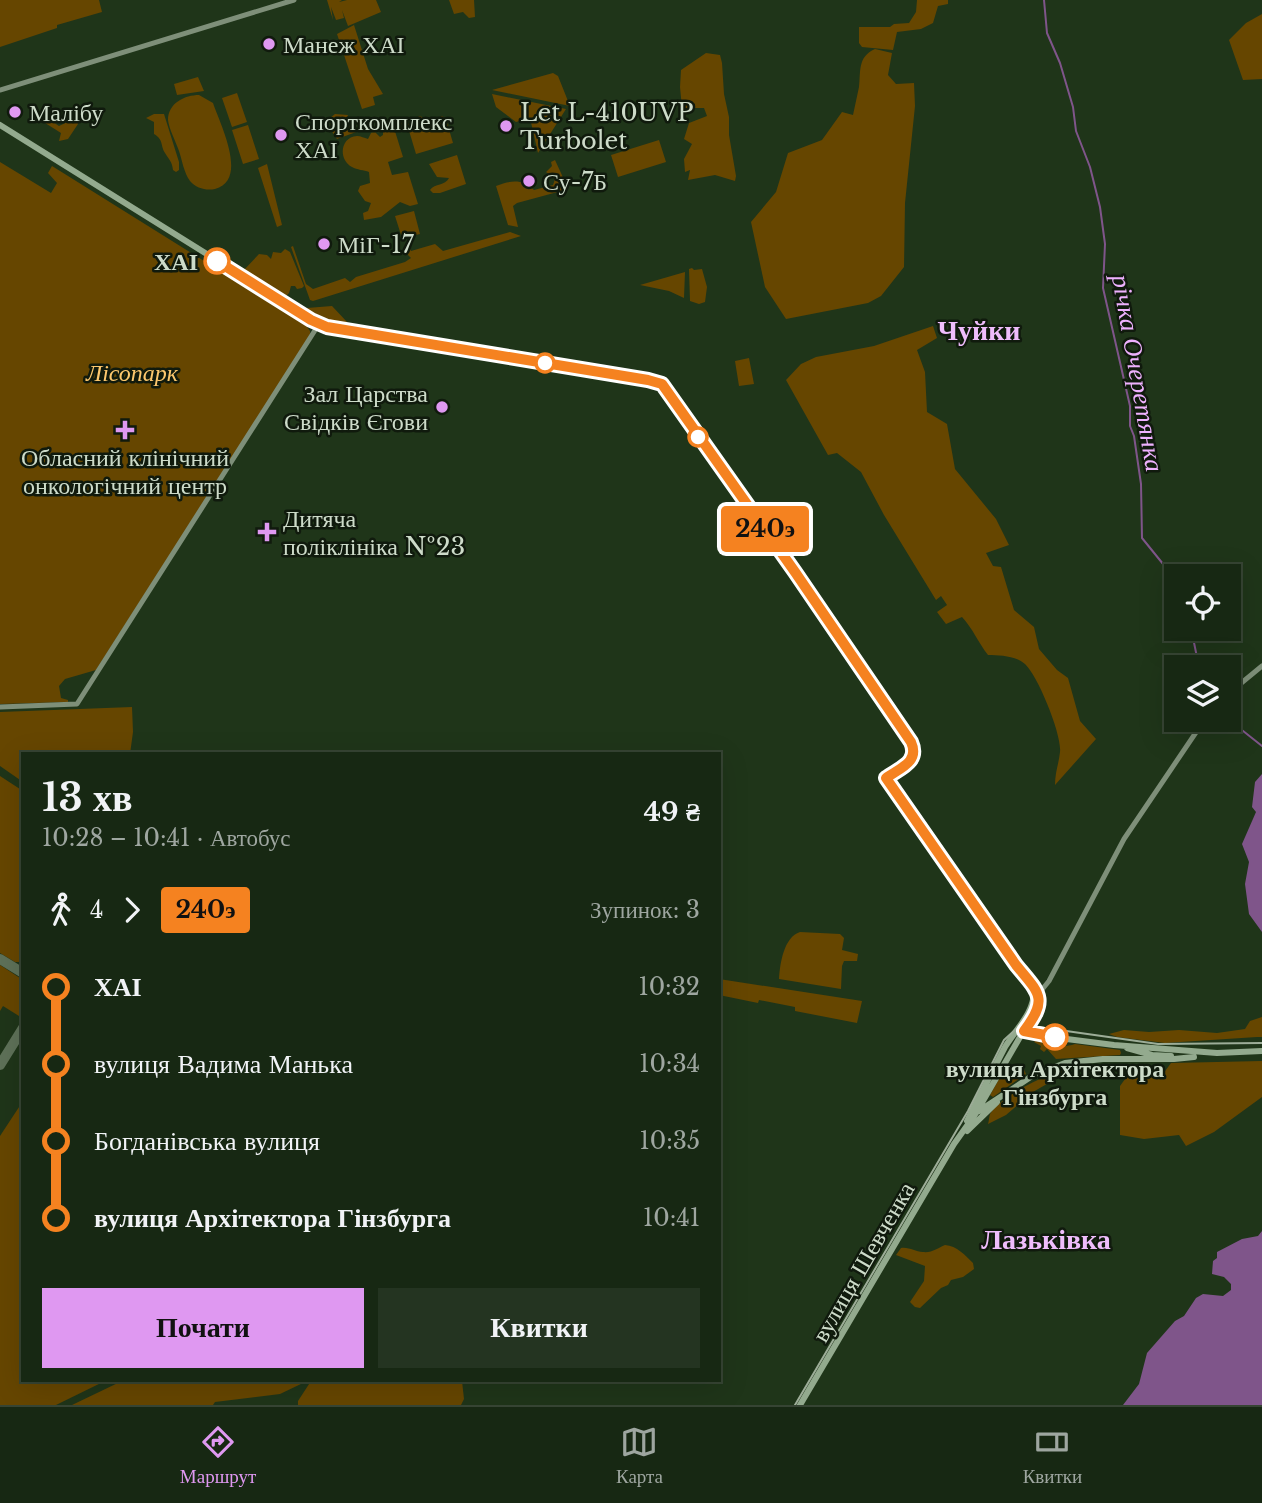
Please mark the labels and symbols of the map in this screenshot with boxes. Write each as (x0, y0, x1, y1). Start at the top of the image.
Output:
place label: Манеж ХАІ (283, 30, 405, 59)
marker: Манеж ХАІ (261, 36, 277, 52)
place label: Малібу (29, 98, 103, 127)
place label: Let L-410UVP Turbolet (520, 98, 694, 155)
marker: Малібу (7, 104, 23, 120)
place label: Спорткомплекс ХАІ (295, 107, 452, 164)
marker: Let L-410UVP Turbolet (498, 118, 514, 134)
marker: Спорткомплекс ХАІ (273, 127, 289, 143)
place label: Су-7Б (543, 167, 607, 196)
marker: Су-7Б (521, 173, 537, 189)
place label: МіГ-17 (338, 230, 415, 259)
marker: МіГ-17 (316, 236, 332, 252)
place label: ХАІ (154, 247, 198, 276)
marker: ХАІ (204, 248, 230, 274)
water label: річка Очеретянка (1105, 270, 1171, 474)
district label: Чуйки (938, 313, 1020, 348)
unlabelled marker (535, 353, 555, 373)
park label: Лісопарк (85, 358, 179, 387)
place label: Зал Царства Свідків Єгови (284, 379, 428, 436)
marker: Зал Царства Свідків Єгови (434, 399, 450, 415)
marker: Обласний клінічний онкологічний центр (115, 420, 135, 440)
unlabelled marker (688, 427, 708, 447)
place label: Обласний клінічний онкологічний центр (21, 443, 229, 500)
place label: Дитяча поліклініка №23 (283, 504, 465, 561)
line badge: 240э (716, 506, 814, 552)
marker: Дитяча поліклініка №23 (257, 522, 277, 542)
marker: вулиця Архітектора Гінзбурга (1042, 1024, 1068, 1050)
place label: вулиця Архітектора Гінзбурга (946, 1054, 1164, 1111)
street label: вулиця Шевченка (805, 1177, 921, 1347)
district label: Лазьківка (981, 1222, 1111, 1257)

